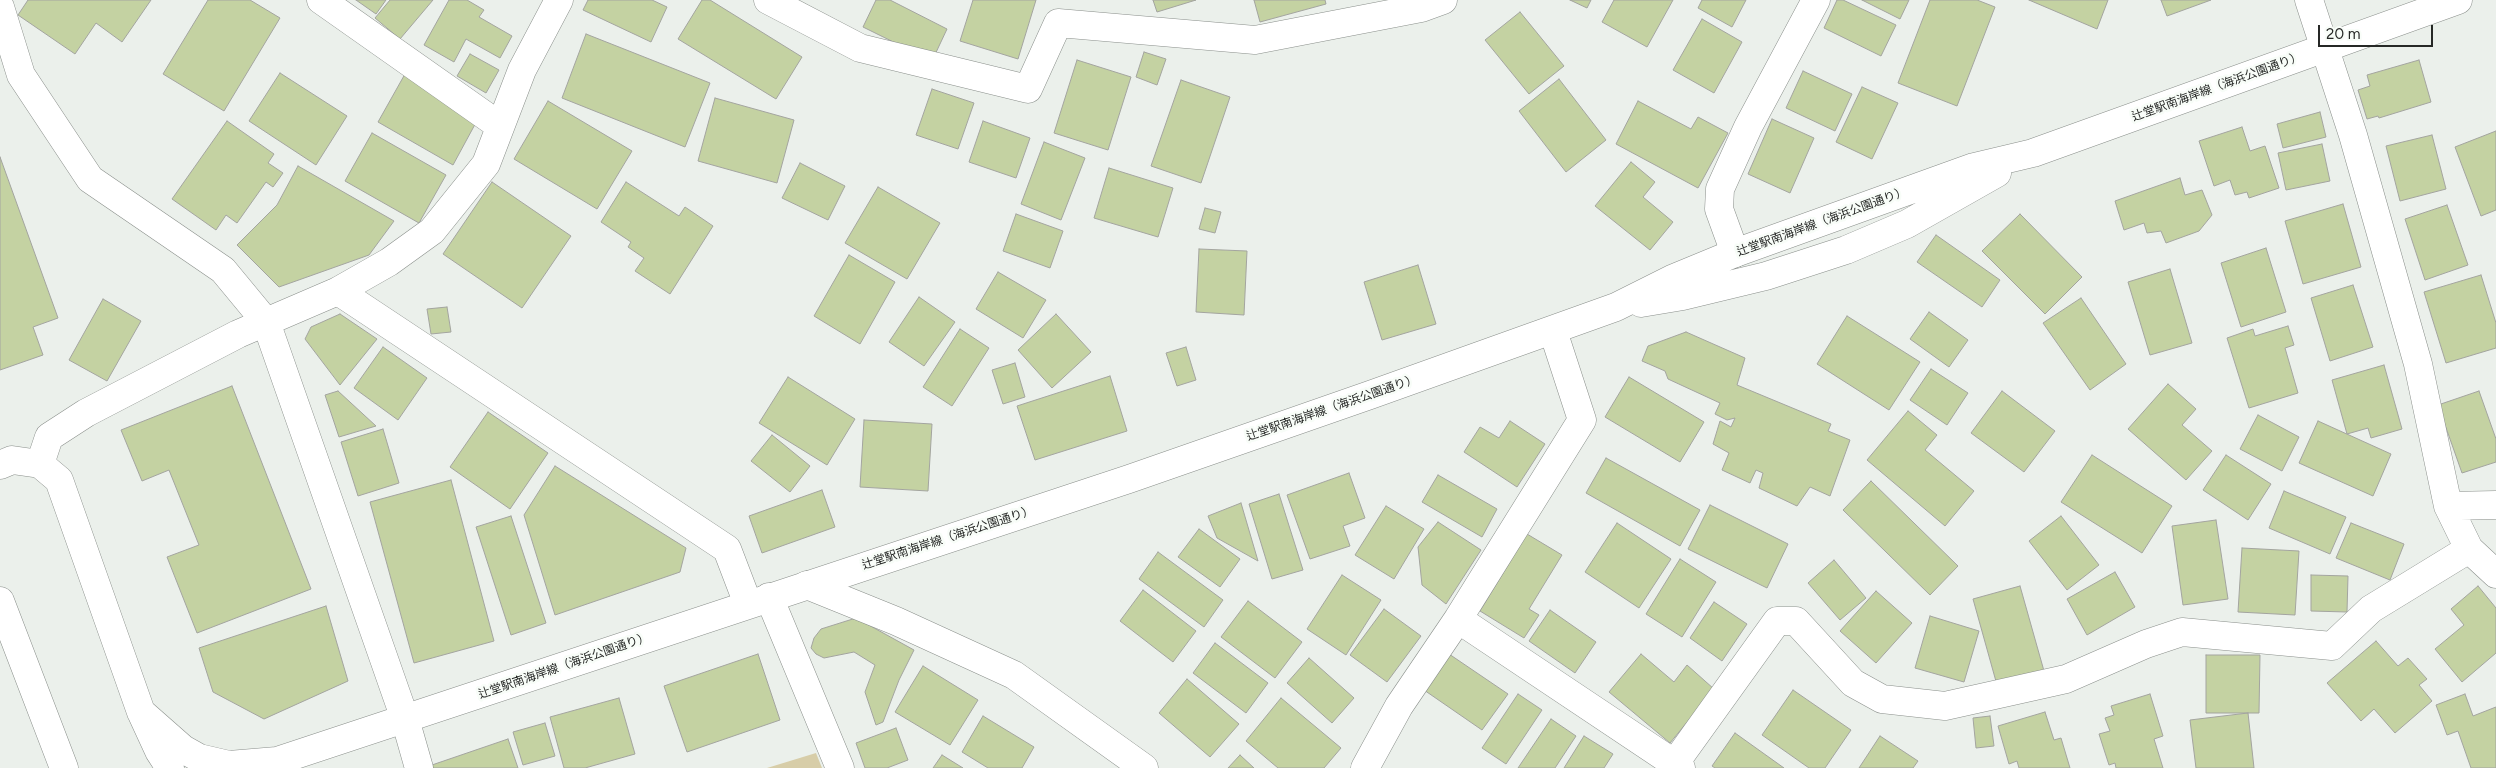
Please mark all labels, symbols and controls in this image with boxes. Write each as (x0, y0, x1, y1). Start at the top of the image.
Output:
scale bar (2321, 15, 2436, 47)
text: 20 m (2326, 25, 2360, 43)
street label: 辻堂駅南海岸線（海浜公園通り） (2130, 49, 2304, 125)
street label: 辻堂駅南海岸線（海浜公園通り） (1735, 184, 1909, 260)
street label: 辻堂駅南海岸線（海浜公園通り） (1245, 372, 1419, 444)
street label: 辻堂駅南海岸線（海浜公園通り） (860, 503, 1036, 573)
street label: 辻堂駅南海岸線（海浜公園通り） (477, 630, 651, 702)

